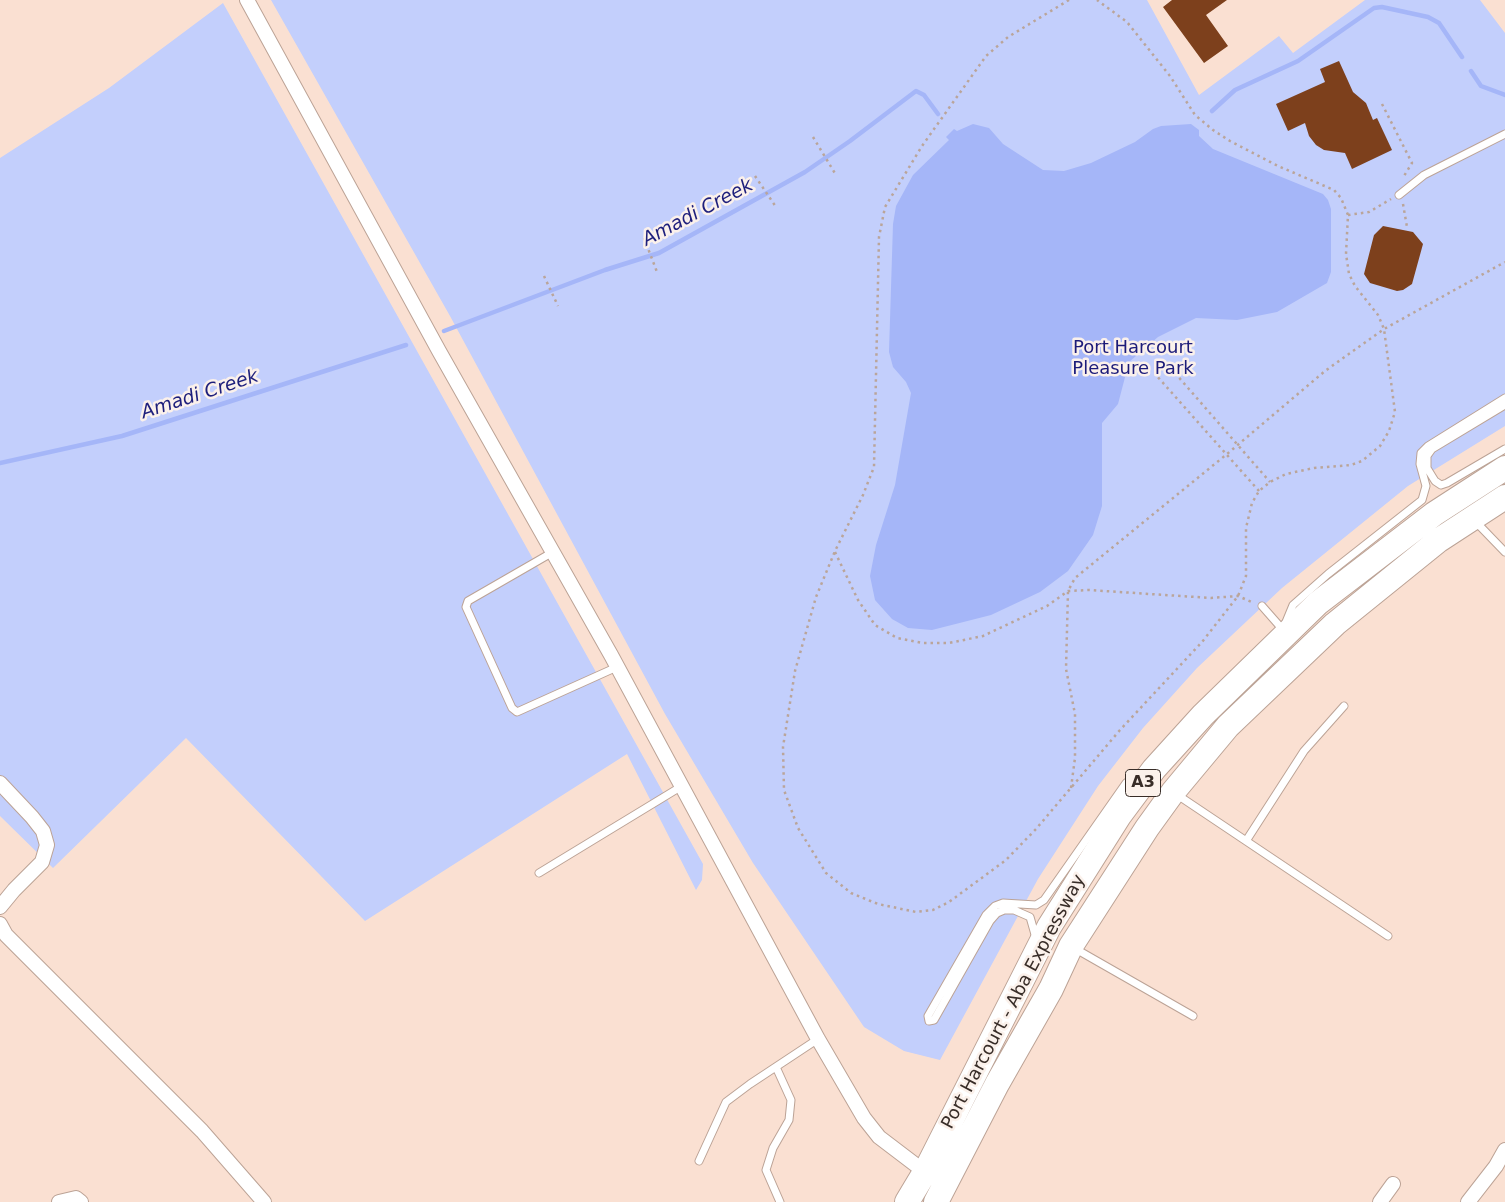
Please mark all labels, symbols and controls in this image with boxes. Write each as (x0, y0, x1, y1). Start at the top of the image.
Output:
water label: Amadi Creek (639, 174, 757, 252)
park label: Port Harcourt Pleasure Park (1072, 337, 1194, 379)
water label: Amadi Creek (138, 365, 262, 425)
road number: A3 (1126, 770, 1160, 796)
street label: Port Harcourt - Aba Expressway (938, 871, 1090, 1133)

